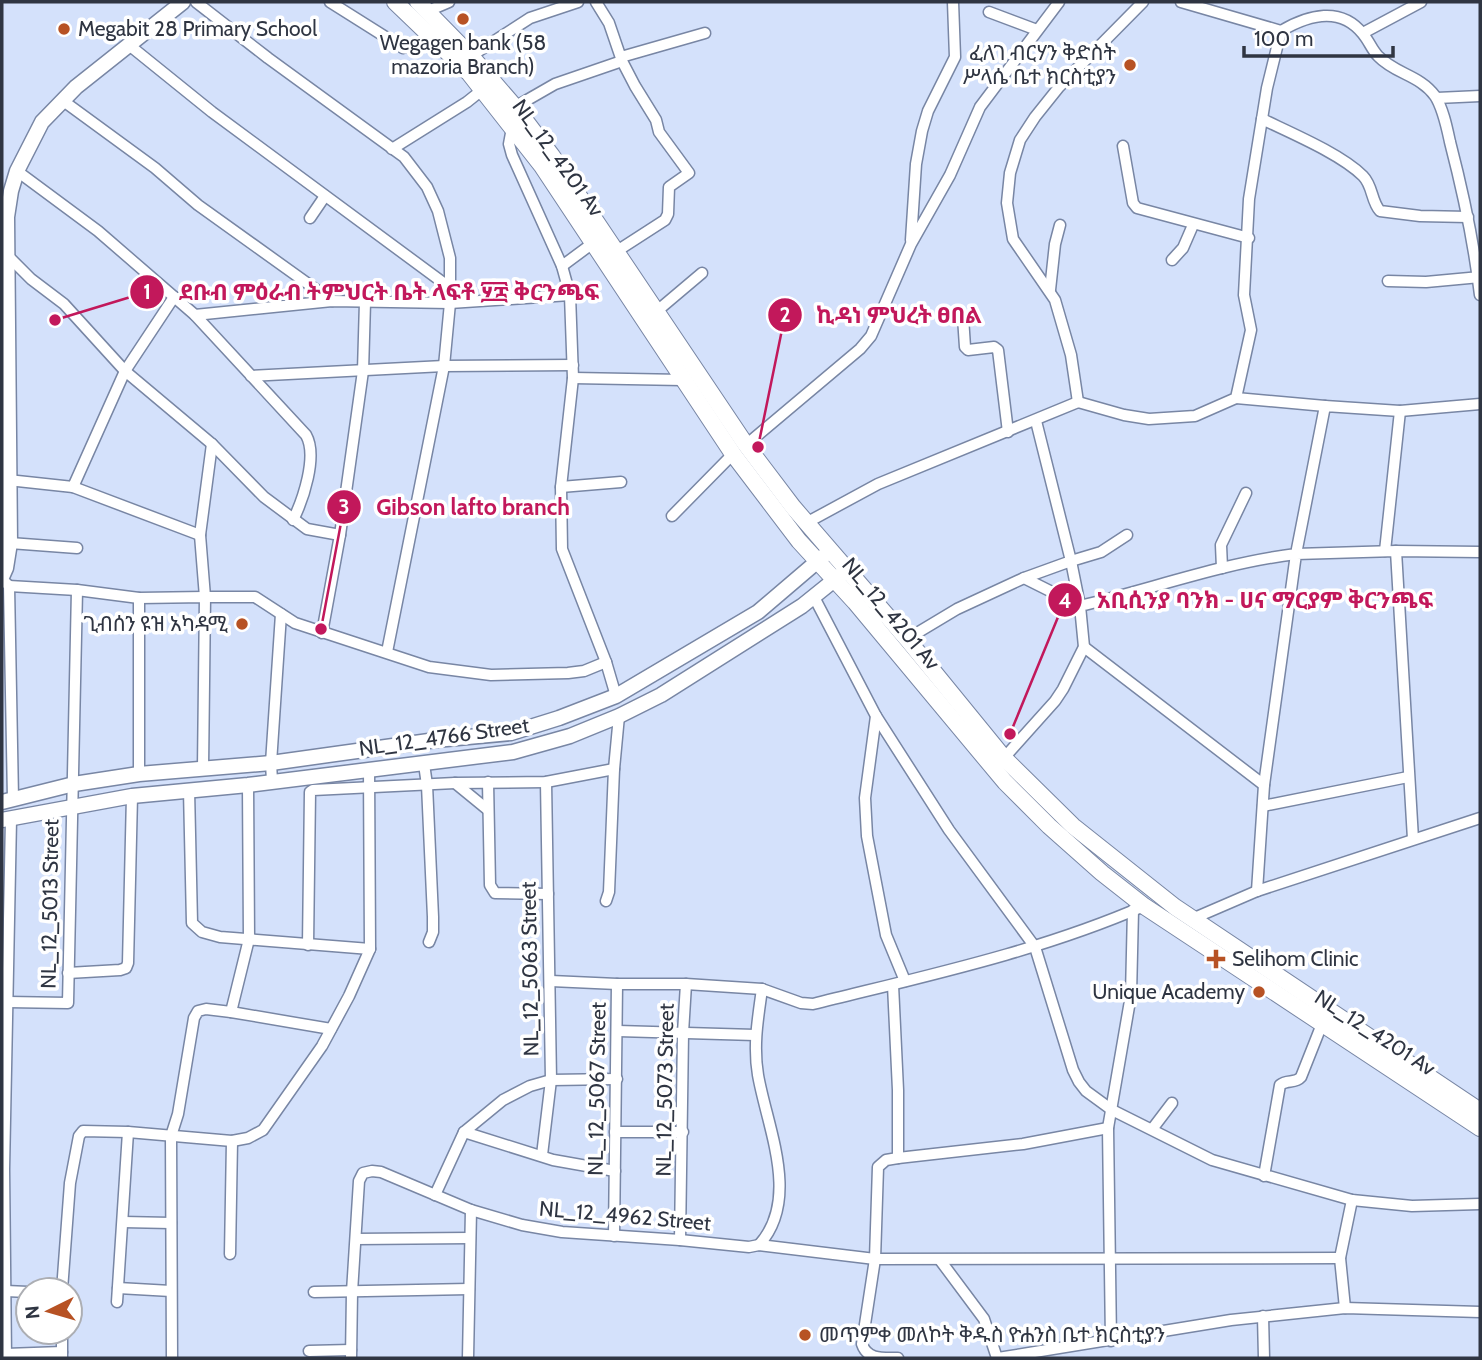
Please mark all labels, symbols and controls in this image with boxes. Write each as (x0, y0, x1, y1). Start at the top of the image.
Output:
marker: Wegagen bank (58 mazoria Branch) (455, 11, 471, 27)
scale bar (1244, 14, 1393, 58)
place label: Megabit 28 Primary School (78, 16, 317, 41)
marker: Megabit 28 Primary School (56, 21, 72, 37)
text: 100 m (1254, 26, 1313, 51)
place label: Wegagen bank (58 mazoria Branch) (380, 30, 546, 79)
place label: ፈለገ ብርሃን ቅድስት ሥላሴ ቤተ ክርስቲያን (962, 40, 1116, 89)
marker: ፈለገ ብርሃን ቅድስት ሥላሴ ቤተ ክርስቲያን (1122, 57, 1138, 73)
street label: NL_12_4201 Av (507, 94, 610, 222)
callout: ደቡብ ምዕራብ ትምህርት ቤት ላፍቶ ፶፰ ቅርንጫፍ (129, 270, 613, 314)
text: ደቡብ ምዕራብ ትምህርት ቤት ላፍቶ ፶፰ ቅርንጫፍ (179, 278, 600, 306)
text: 1 (143, 279, 151, 304)
callout: ኪዳነ ምህረት ፀበል (767, 293, 996, 337)
text: ኪዳነ ምህረት ፀበል (816, 301, 982, 329)
text: 2 (779, 302, 791, 327)
callout: Gibson lafto branch (327, 485, 584, 529)
text: Gibson lafto branch (376, 493, 570, 521)
text: 3 (338, 494, 350, 519)
street label: NL_12_4201 Av (837, 552, 946, 675)
callout: አቢሲንያ ባንክ - ሀና ማርያም ቅርንጫፍ (1047, 578, 1447, 622)
text: አቢሲንያ ባንክ - ሀና ማርያም ቅርንጫፍ (1097, 586, 1434, 614)
text: 4 (1058, 588, 1072, 613)
place label: ጊብሰን ዩዝ አካዳሚ (83, 611, 228, 636)
marker: ጊብሰን ዩዝ አካዳሚ (234, 616, 250, 632)
street label: NL_12_4766 Street (357, 712, 531, 761)
street label: NL_12_5013 Street (36, 819, 63, 989)
street label: NL_12_5063 Street (515, 881, 544, 1057)
place label: Selihom Clinic (1232, 946, 1359, 971)
marker: Selihom Clinic (1206, 949, 1226, 969)
place label: Unique Academy (1092, 979, 1245, 1004)
marker: Unique Academy (1251, 984, 1267, 1000)
street label: NL_12_4201 Av (1310, 984, 1441, 1081)
street label: NL_12_5067 Street (582, 1002, 611, 1176)
street label: NL_12_5073 Street (650, 1003, 679, 1177)
street label: NL_12_4962 Street (538, 1196, 712, 1235)
north arrow (14, 1276, 84, 1346)
text: N (21, 1305, 45, 1320)
place label: መጥምቀ መለኮት ቅዱስ ዮሐንስ ቤተ ክርስቲያን (819, 1322, 1165, 1347)
marker: መጥምቀ መለኮት ቅዱስ ዮሐንስ ቤተ ክርስቲያን (797, 1327, 813, 1343)

